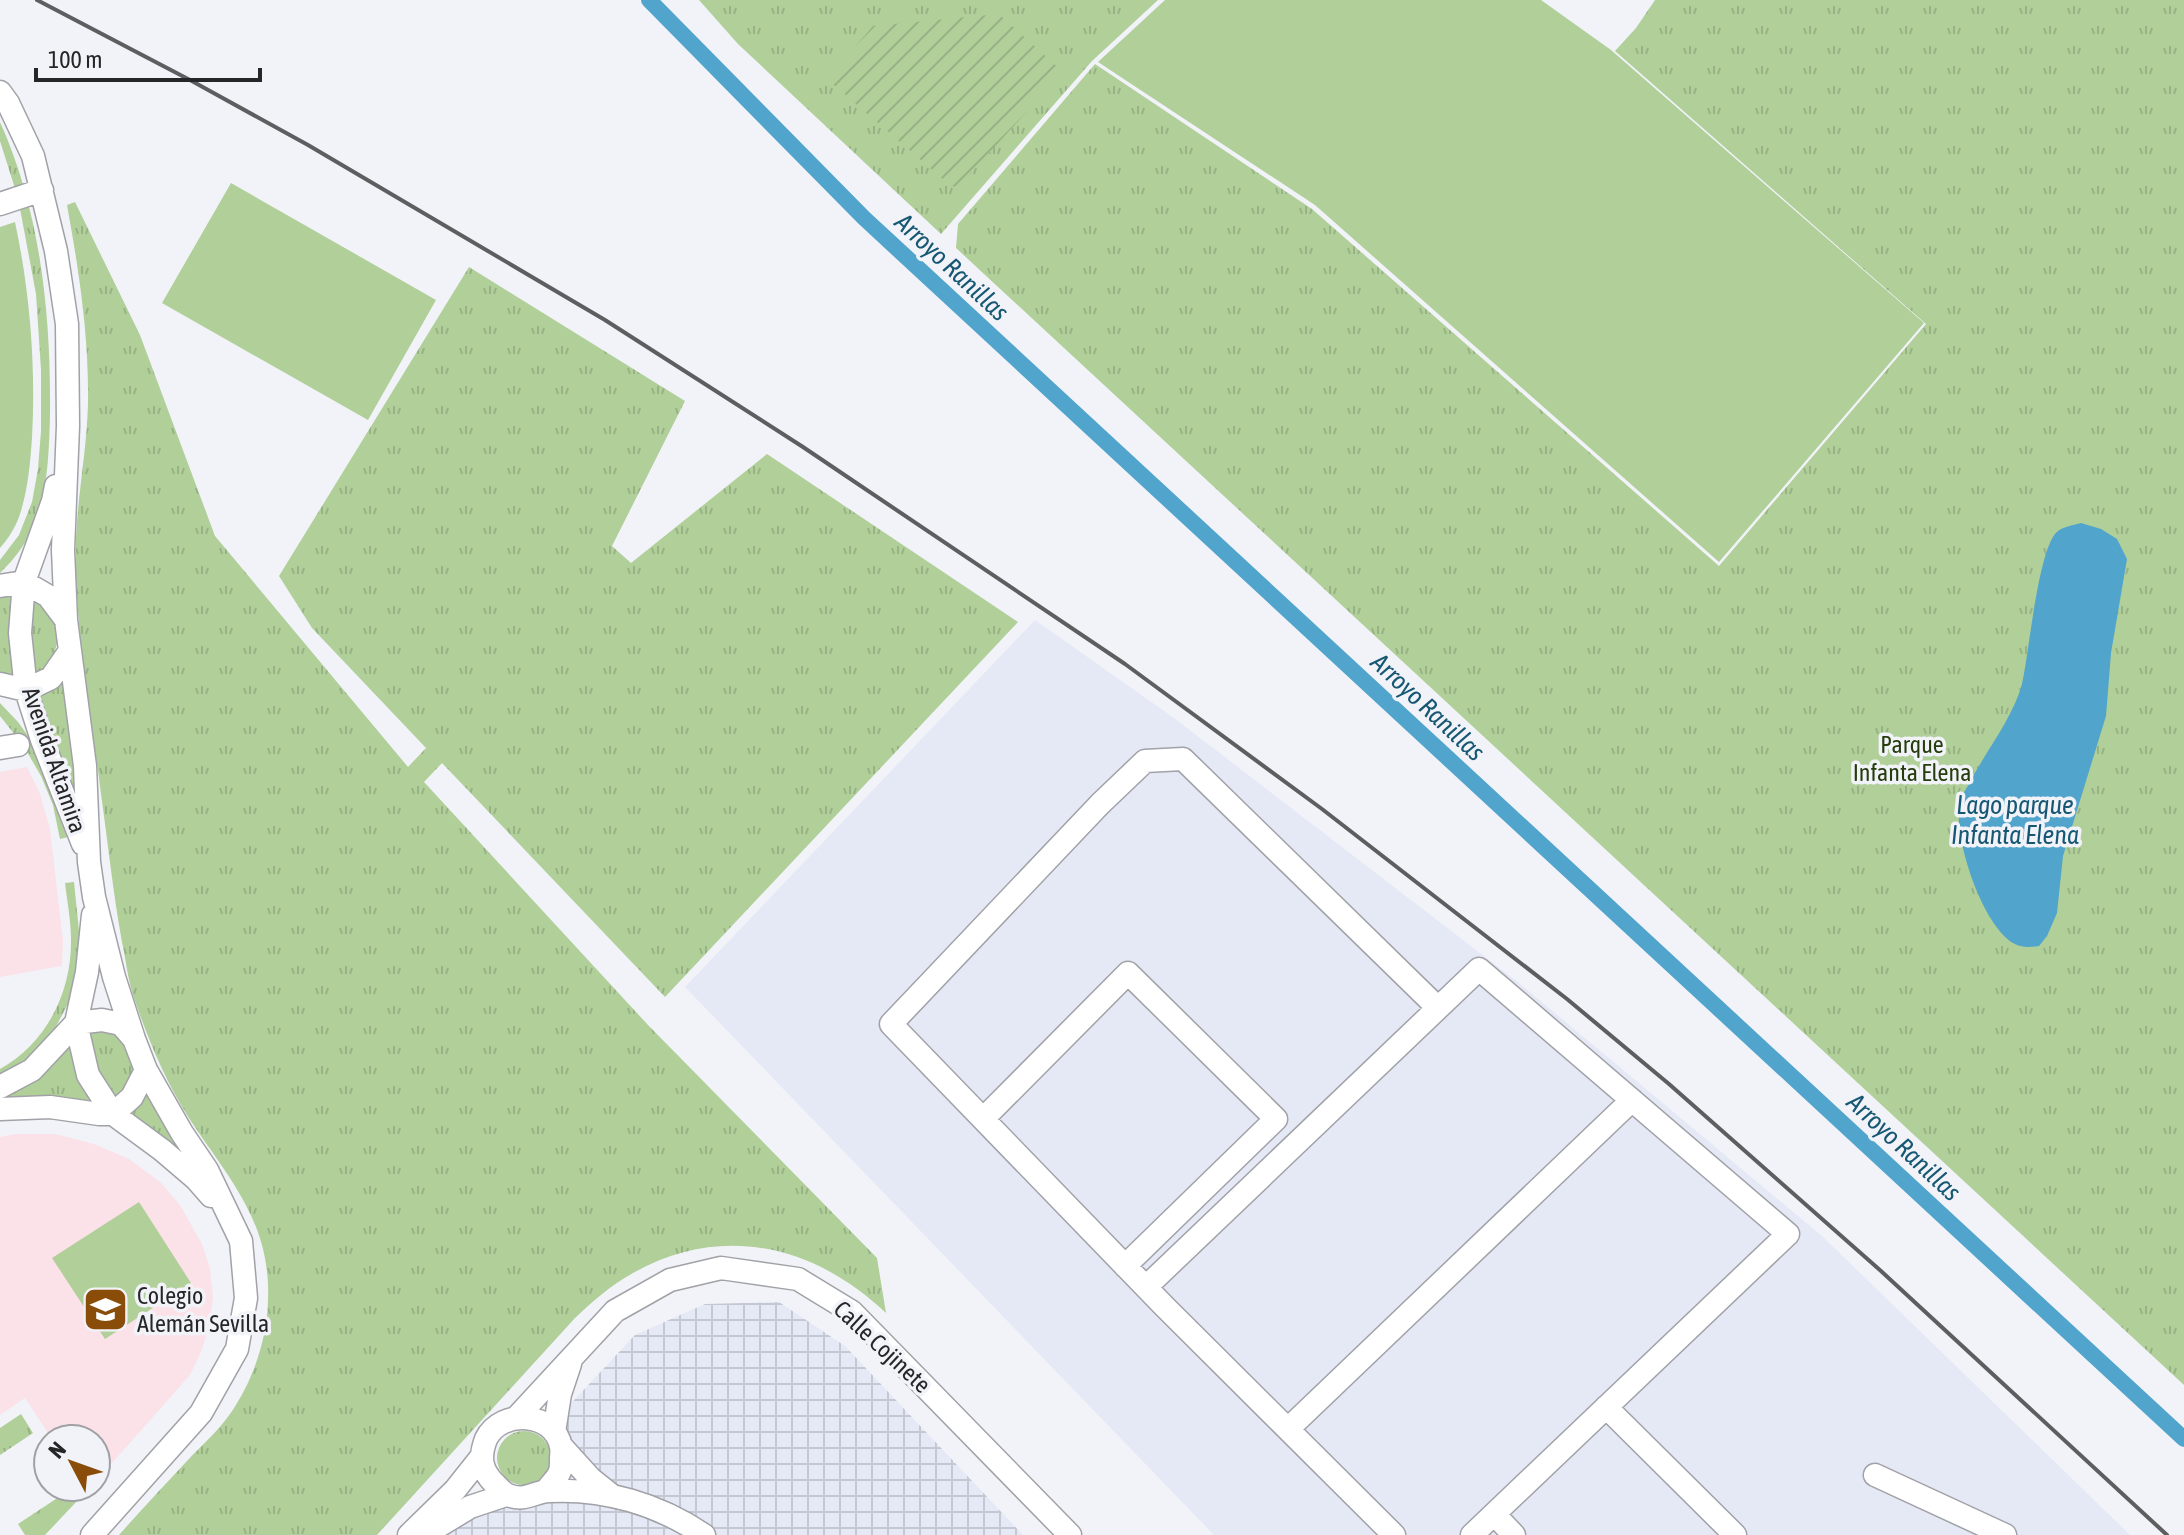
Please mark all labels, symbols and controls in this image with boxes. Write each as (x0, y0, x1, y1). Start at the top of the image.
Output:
scale bar (36, 32, 260, 82)
text: 100 m (48, 46, 102, 73)
water label: Arroyo Ranillas (888, 206, 1015, 327)
water label: Arroyo Ranillas (1364, 646, 1491, 767)
street label: Avenida Altamira (17, 684, 92, 836)
park label: Parque Infanta Elena (1853, 731, 1971, 786)
water label: Lago parque Infanta Elena (1951, 790, 2079, 850)
water label: Arroyo Ranillas (1840, 1086, 1967, 1207)
place label: Colegio Alemán Sevilla (137, 1282, 269, 1337)
school or university icon: Colegio Alemán Sevilla (82, 1286, 130, 1334)
street label: Calle Cojinete (829, 1295, 936, 1398)
north arrow (32, 1423, 112, 1503)
text: N (43, 1436, 71, 1463)

